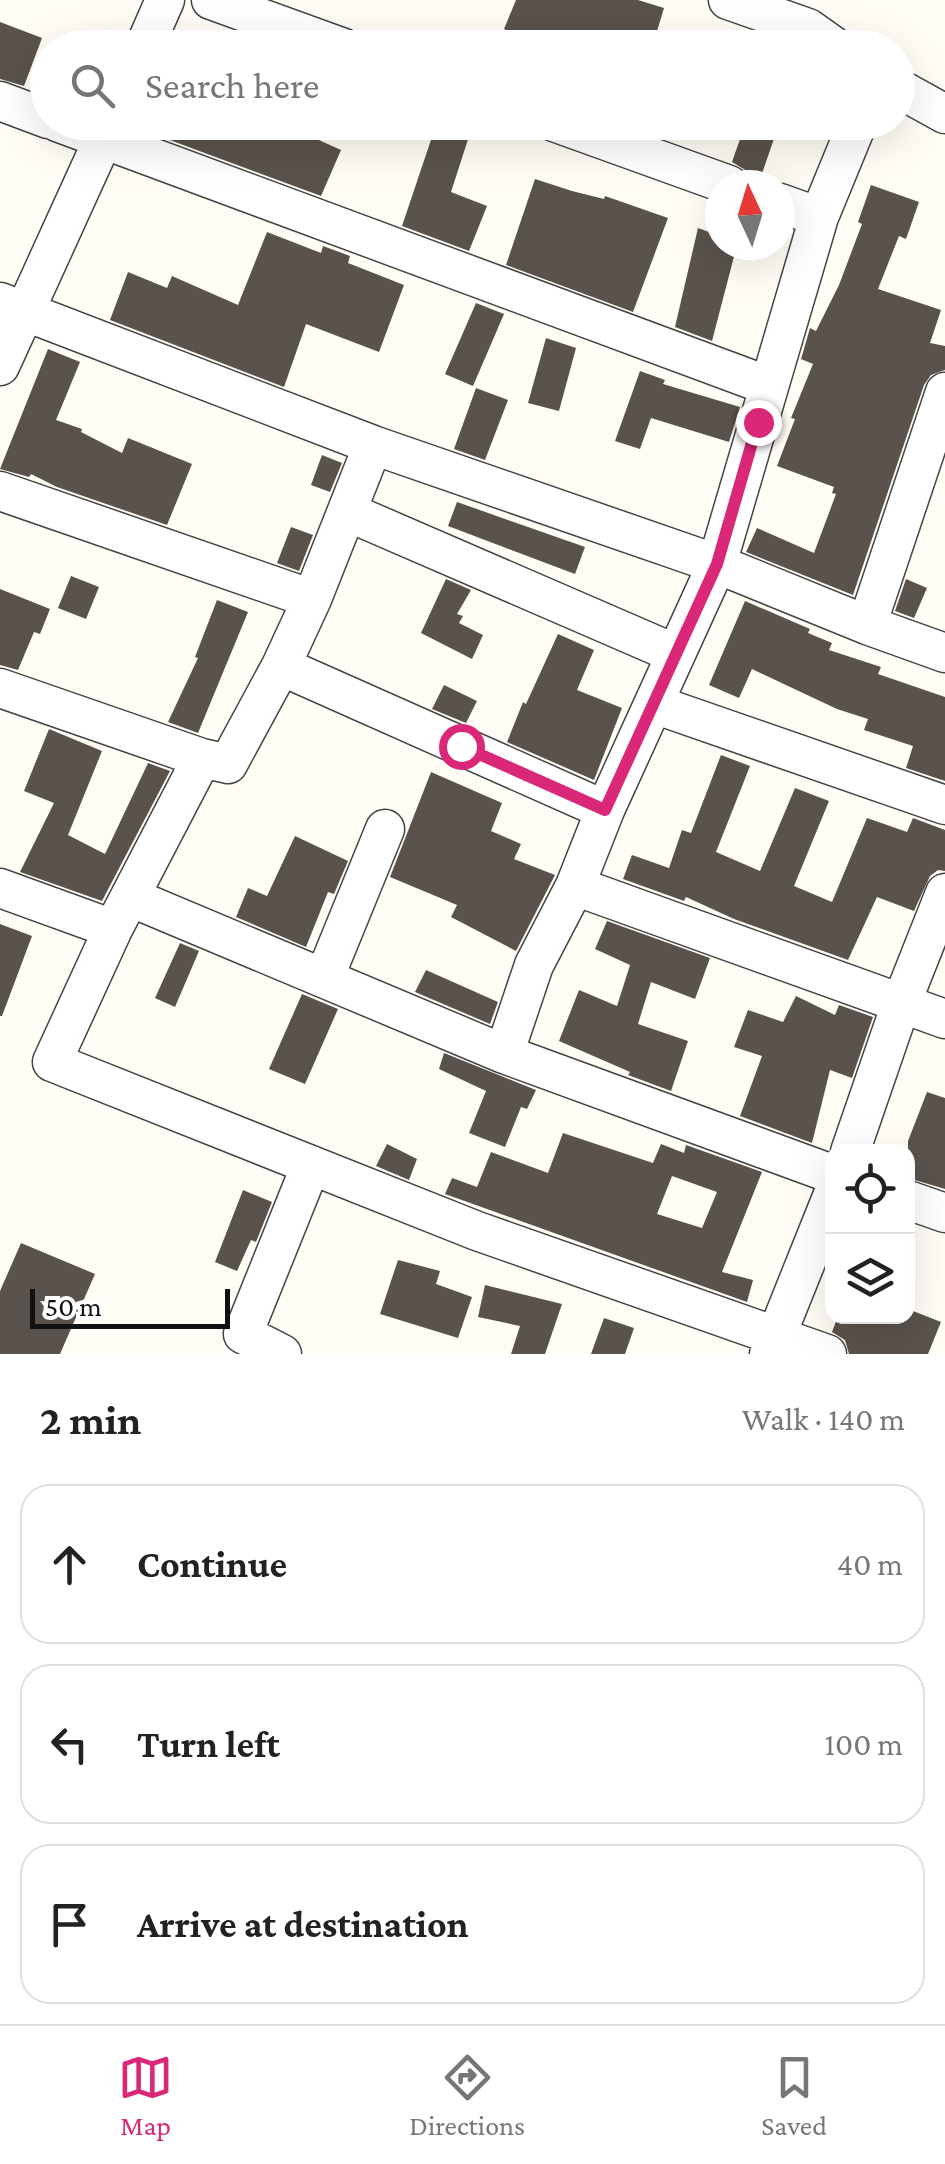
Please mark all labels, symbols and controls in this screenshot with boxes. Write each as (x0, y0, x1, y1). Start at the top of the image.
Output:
search box (30, 30, 915, 140)
icon: search (65, 58, 120, 113)
text: Search here (145, 64, 319, 106)
north arrow (705, 170, 795, 260)
route end (736, 400, 782, 446)
route start (439, 724, 485, 770)
map controls (825, 1144, 915, 1324)
button: locate (825, 1144, 915, 1234)
button: layers (825, 1234, 915, 1324)
scale bar (30, 1284, 230, 1328)
text: 50 m (45, 1291, 102, 1322)
text: 2 min (40, 1396, 141, 1443)
text: Walk · 140 m (742, 1401, 905, 1437)
icon: ahead (42, 1537, 97, 1592)
text: Continue (137, 1543, 287, 1585)
text: 40 m (837, 1546, 903, 1582)
icon: left (42, 1717, 97, 1772)
text: Turn left (137, 1723, 280, 1765)
text: 100 m (824, 1726, 903, 1762)
icon: arrive (42, 1897, 97, 1952)
text: Arrive at destination (137, 1903, 469, 1945)
tab: Map (118, 2050, 173, 2141)
tab: Directions (409, 2050, 525, 2141)
tab: Saved (761, 2050, 827, 2141)

